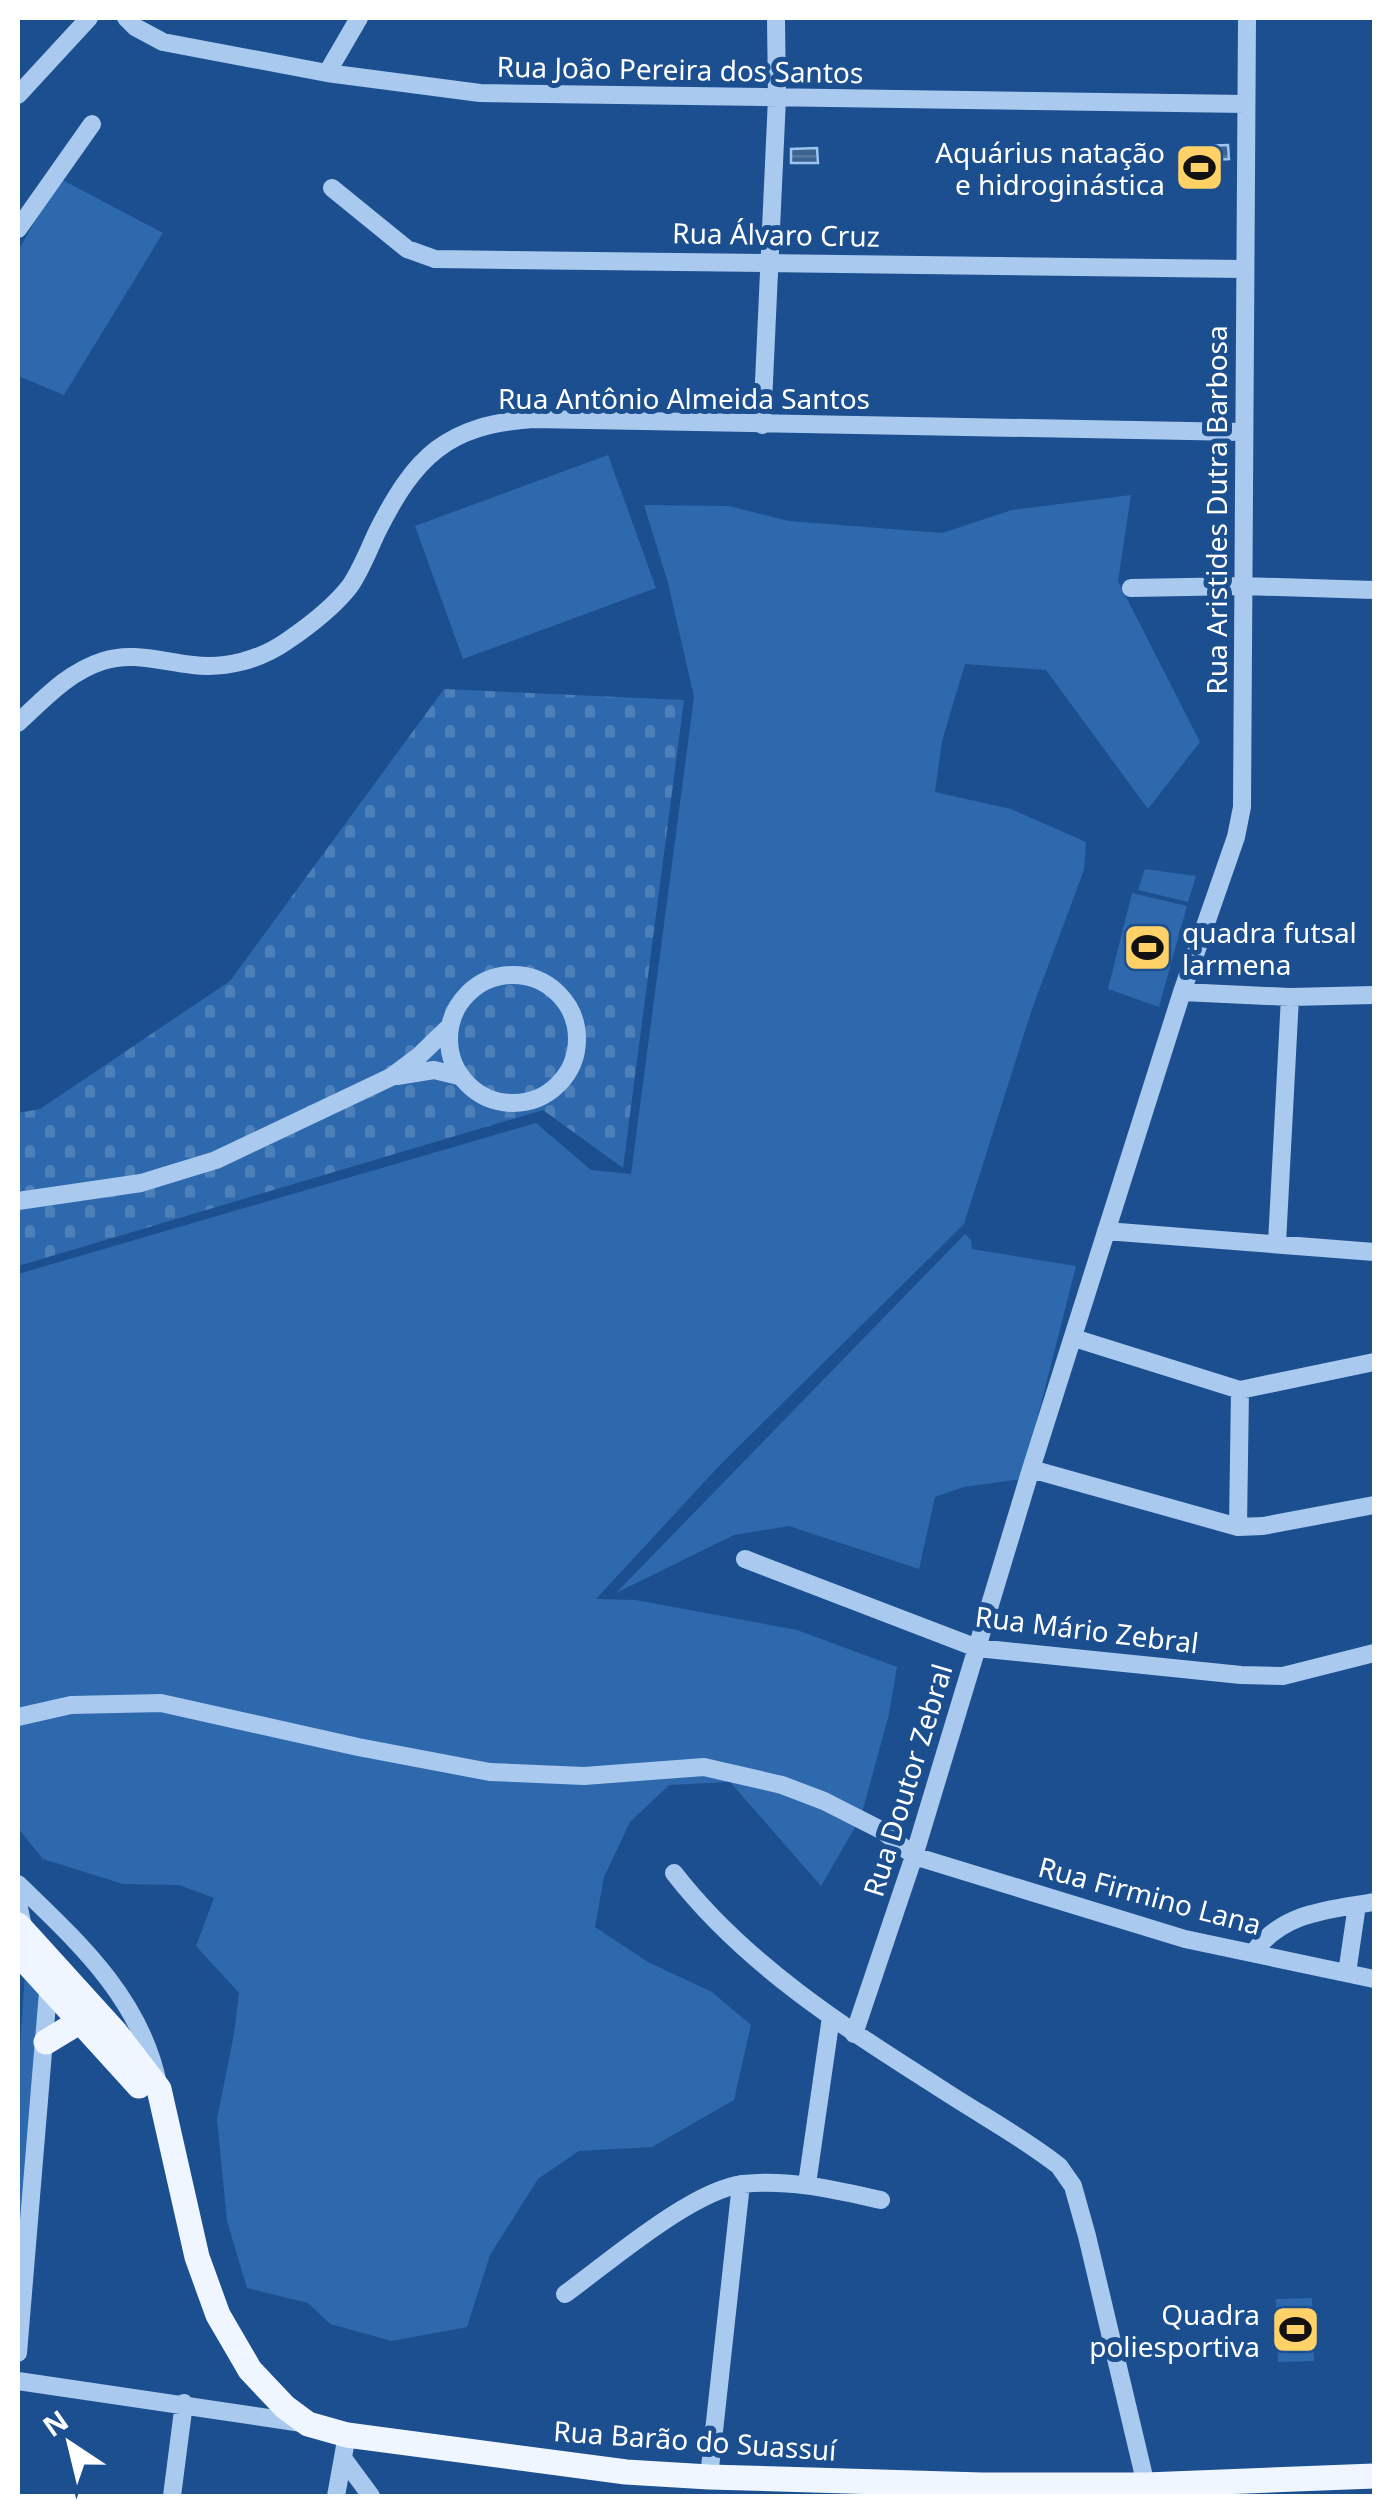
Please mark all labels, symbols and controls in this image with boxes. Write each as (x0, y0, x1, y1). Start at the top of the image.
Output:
street label: Rua João Pereira dos Santos (496, 47, 864, 91)
place label: Aquárius natação e hidroginástica (935, 133, 1165, 203)
sports icon: Aquárius natação e hidroginástica (1174, 142, 1226, 194)
street label: Rua Álvaro Cruz (672, 213, 880, 255)
street label: Rua Aristides Dutra Barbosa (1197, 325, 1235, 695)
street label: Rua Antônio Almeida Santos (498, 379, 870, 417)
place label: quadra futsal larmena (1182, 913, 1357, 983)
sports icon: quadra futsal larmena (1121, 922, 1173, 974)
street label: Rua Mário Zebral (973, 1596, 1201, 1662)
street label: Rua Doutor Zebral (854, 1659, 960, 1901)
street label: Rua Firmino Lana (1034, 1847, 1266, 1943)
place label: Quadra poliesportiva (1089, 2295, 1260, 2365)
sports icon: Quadra poliesportiva (1269, 2304, 1321, 2356)
north arrow (20, 2394, 120, 2494)
text: N (35, 2401, 75, 2445)
street label: Rua Barão do Suassuí (552, 2411, 839, 2469)

